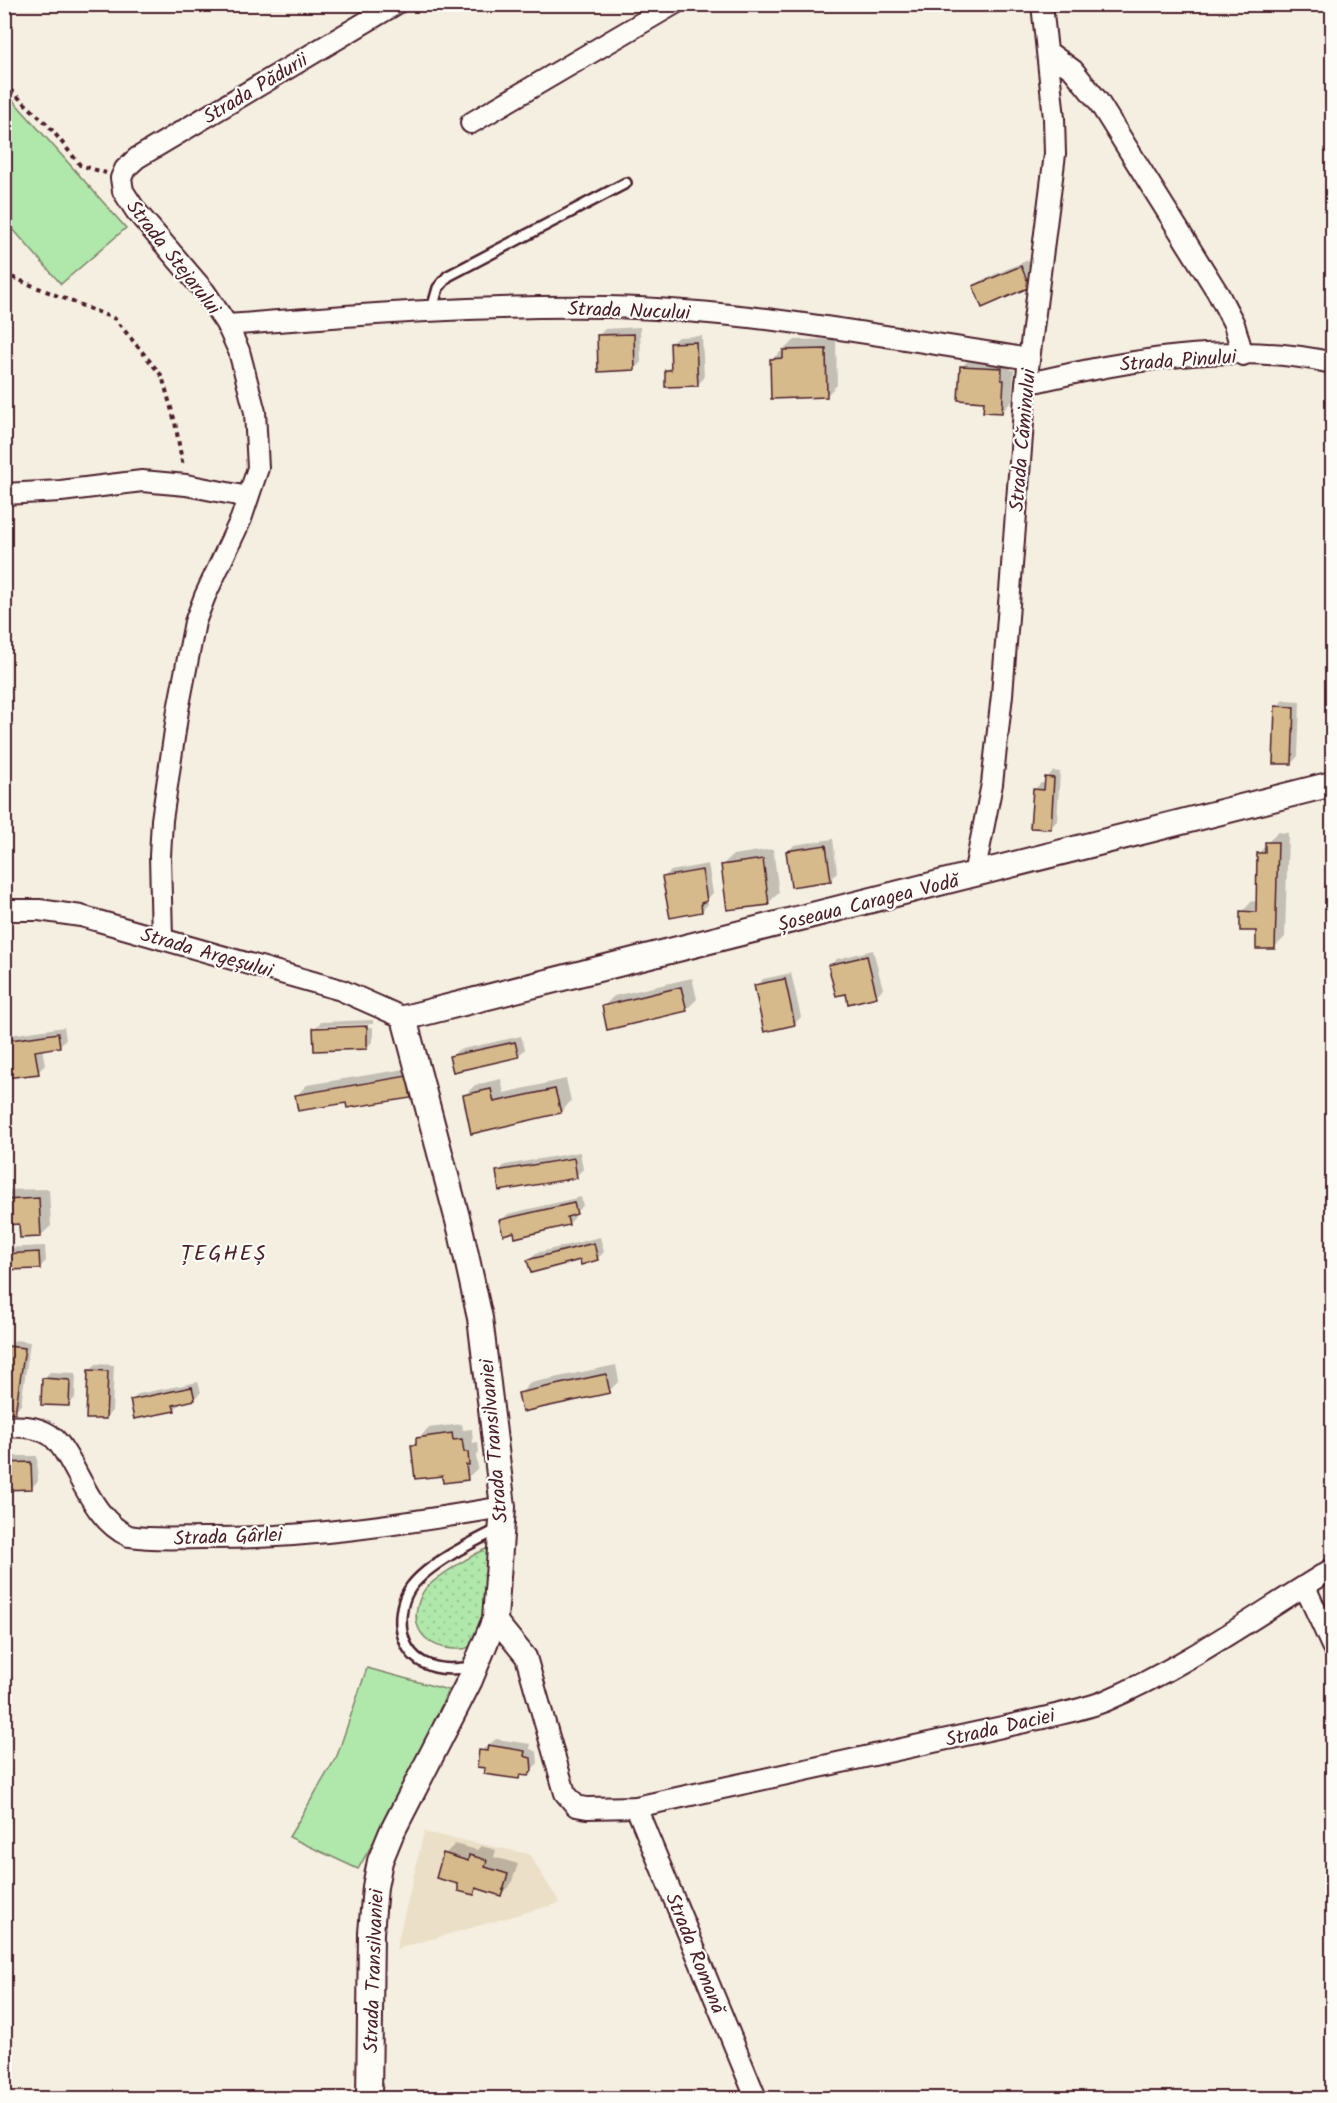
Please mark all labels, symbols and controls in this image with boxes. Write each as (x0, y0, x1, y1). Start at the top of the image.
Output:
street label: Strada Pădurii (197, 45, 316, 134)
street label: Strada Stejarului (117, 194, 229, 324)
street label: Strada Nucului (567, 294, 692, 330)
street label: Strada Pinului (1119, 342, 1239, 382)
street label: Strada Căminului (1002, 366, 1046, 513)
street label: Șoseaua Caragea Vodă (774, 866, 964, 942)
street label: Strada Argeșului (136, 920, 278, 988)
district label: ȚEGHEȘ (181, 1237, 267, 1272)
street label: Strada Transilvaniei (472, 1356, 518, 1524)
street label: Strada Gârlei (173, 1520, 284, 1556)
street label: Strada Daciei (943, 1701, 1060, 1757)
street label: Strada Transilvaniei (356, 1887, 394, 2054)
street label: Strada Romană (655, 1888, 734, 2020)

